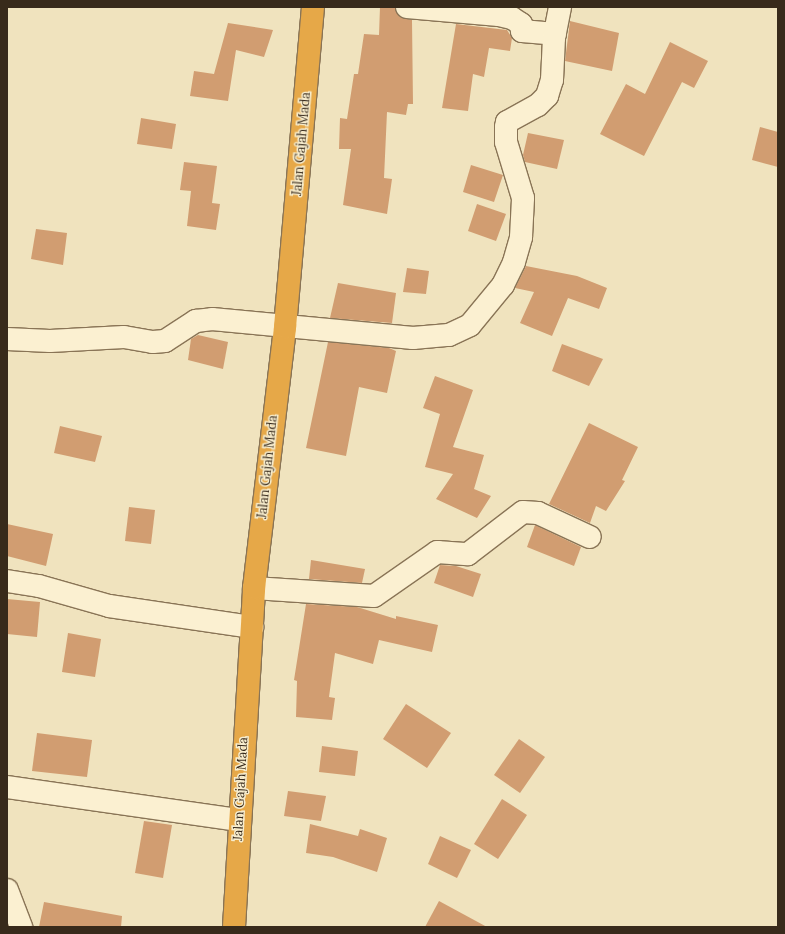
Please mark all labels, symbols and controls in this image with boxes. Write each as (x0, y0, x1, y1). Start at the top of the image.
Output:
street label: Jalan Gajah Mada (290, 92, 314, 196)
street label: Jalan Gajah Mada (255, 414, 281, 520)
street label: Jalan Gajah Mada (230, 737, 252, 841)

